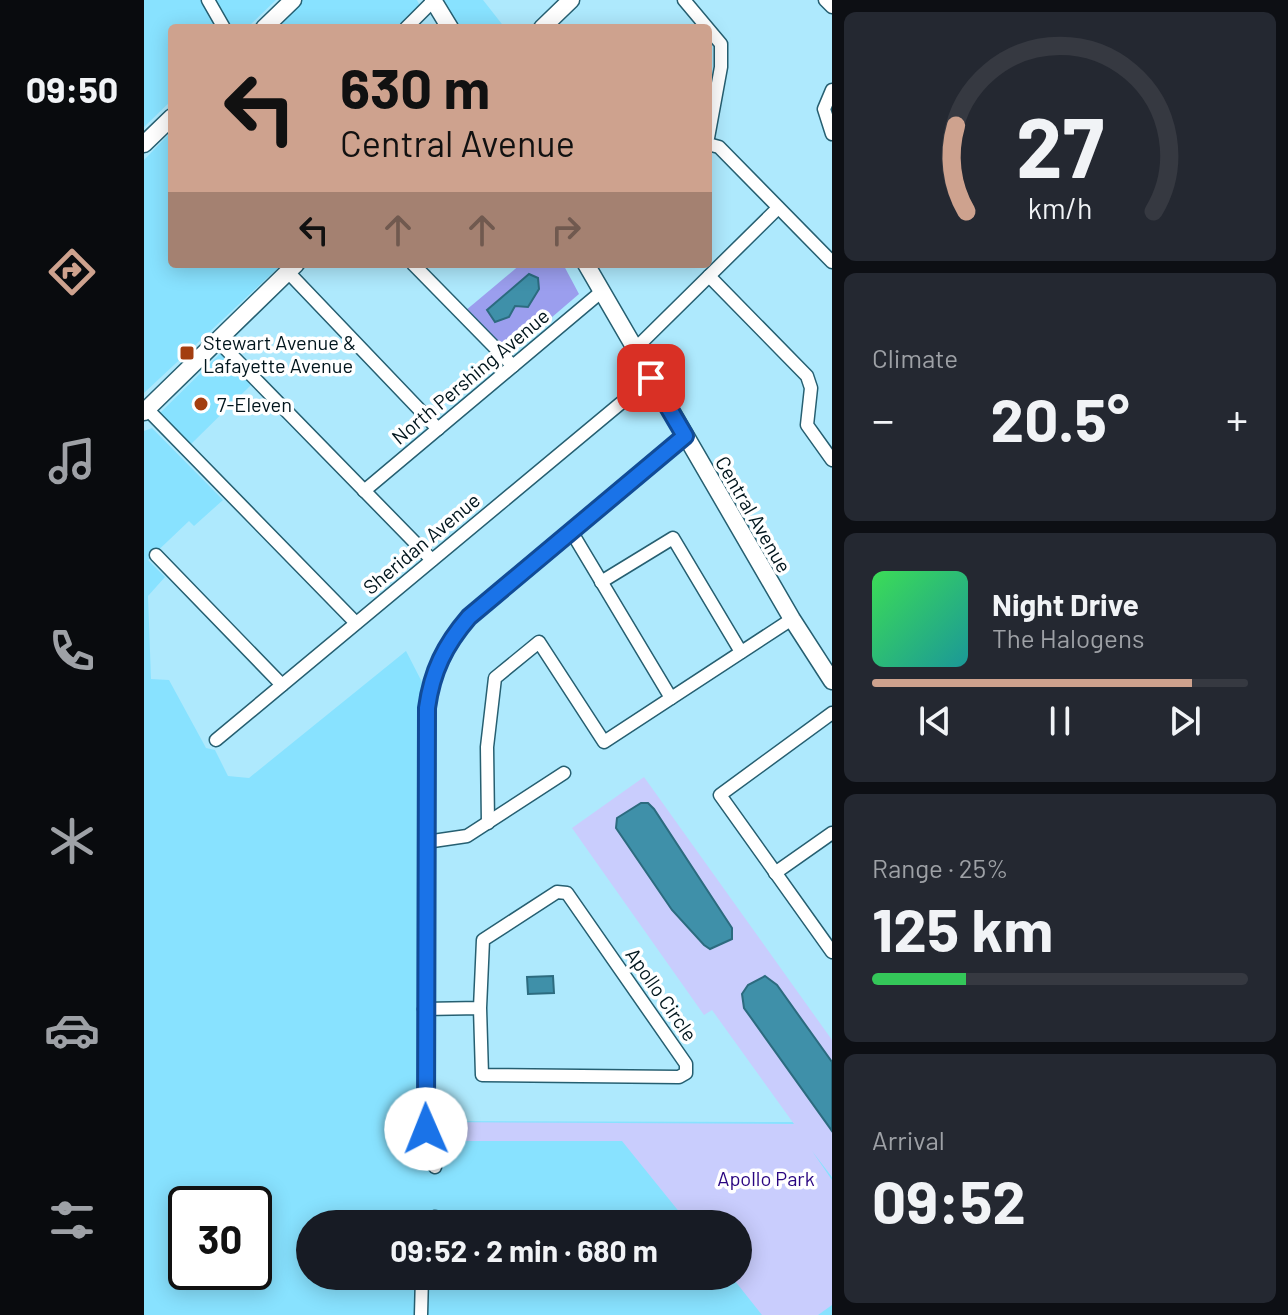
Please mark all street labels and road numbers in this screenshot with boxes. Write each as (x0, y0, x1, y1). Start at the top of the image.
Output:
street label: North Pershing Avenue (386, 303, 554, 449)
street label: Central Avenue (711, 452, 797, 576)
street label: Sheridan Avenue (358, 487, 484, 599)
street label: Apollo Circle (621, 943, 703, 1045)

